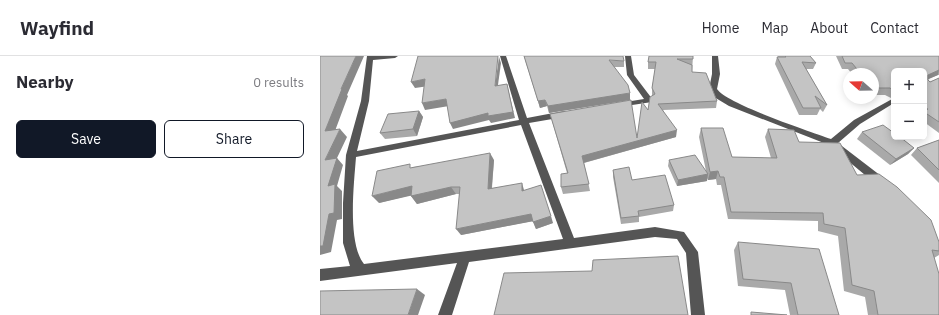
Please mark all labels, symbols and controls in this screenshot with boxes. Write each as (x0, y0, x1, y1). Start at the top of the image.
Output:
text: Wayfind (20, 16, 94, 40)
text: Home (702, 19, 739, 37)
text: Map (761, 19, 788, 37)
text: About (810, 19, 848, 37)
text: Contact (870, 19, 919, 37)
north arrow (843, 68, 879, 104)
map controls (891, 68, 927, 140)
button: + (891, 68, 927, 104)
text: Nearby (16, 71, 74, 93)
text: 0 results (253, 74, 304, 91)
button: − (891, 104, 927, 140)
button: Save (16, 120, 156, 158)
button: Share (164, 120, 304, 158)

